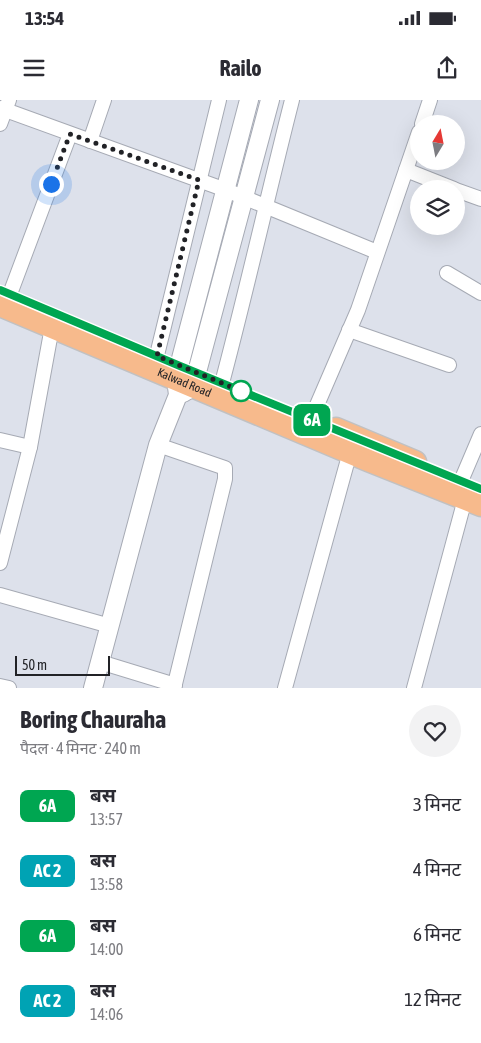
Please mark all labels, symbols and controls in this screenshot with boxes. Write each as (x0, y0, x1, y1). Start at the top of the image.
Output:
text: 13:54 (25, 7, 64, 29)
icon: menu (20, 54, 48, 82)
icon: share (433, 54, 461, 82)
text: Railo (219, 55, 262, 81)
north arrow (410, 115, 465, 170)
map controls (410, 115, 465, 235)
your location (39, 172, 64, 197)
button: layers (410, 180, 465, 235)
street label: Kalwad Road (155, 365, 213, 400)
unlabelled marker (230, 380, 252, 402)
line badge: 6A (290, 404, 334, 436)
text: 6A (303, 409, 321, 430)
scale bar (15, 653, 110, 676)
text: 50 m (22, 657, 47, 673)
button: heart (409, 705, 461, 757)
text: Boring Chauraha (20, 706, 166, 733)
text: पैदल · 4 मिनट · 240 m (20, 739, 141, 757)
text: बस (90, 784, 116, 806)
text: 3 मिनट (413, 793, 461, 815)
text: 6A (39, 795, 56, 816)
text: 13:57 (90, 810, 123, 828)
text: बस (90, 849, 116, 871)
text: 4 मिनट (413, 858, 461, 880)
text: AC 2 (34, 860, 61, 881)
text: 13:58 (90, 875, 123, 893)
text: बस (90, 914, 116, 936)
text: 6 मिनट (413, 923, 461, 945)
text: 6A (39, 925, 56, 946)
text: 14:00 (90, 940, 123, 958)
text: बस (90, 979, 116, 1001)
text: 12 मिनट (404, 988, 461, 1010)
text: AC 2 (34, 990, 61, 1011)
text: 14:06 (90, 1005, 123, 1023)

